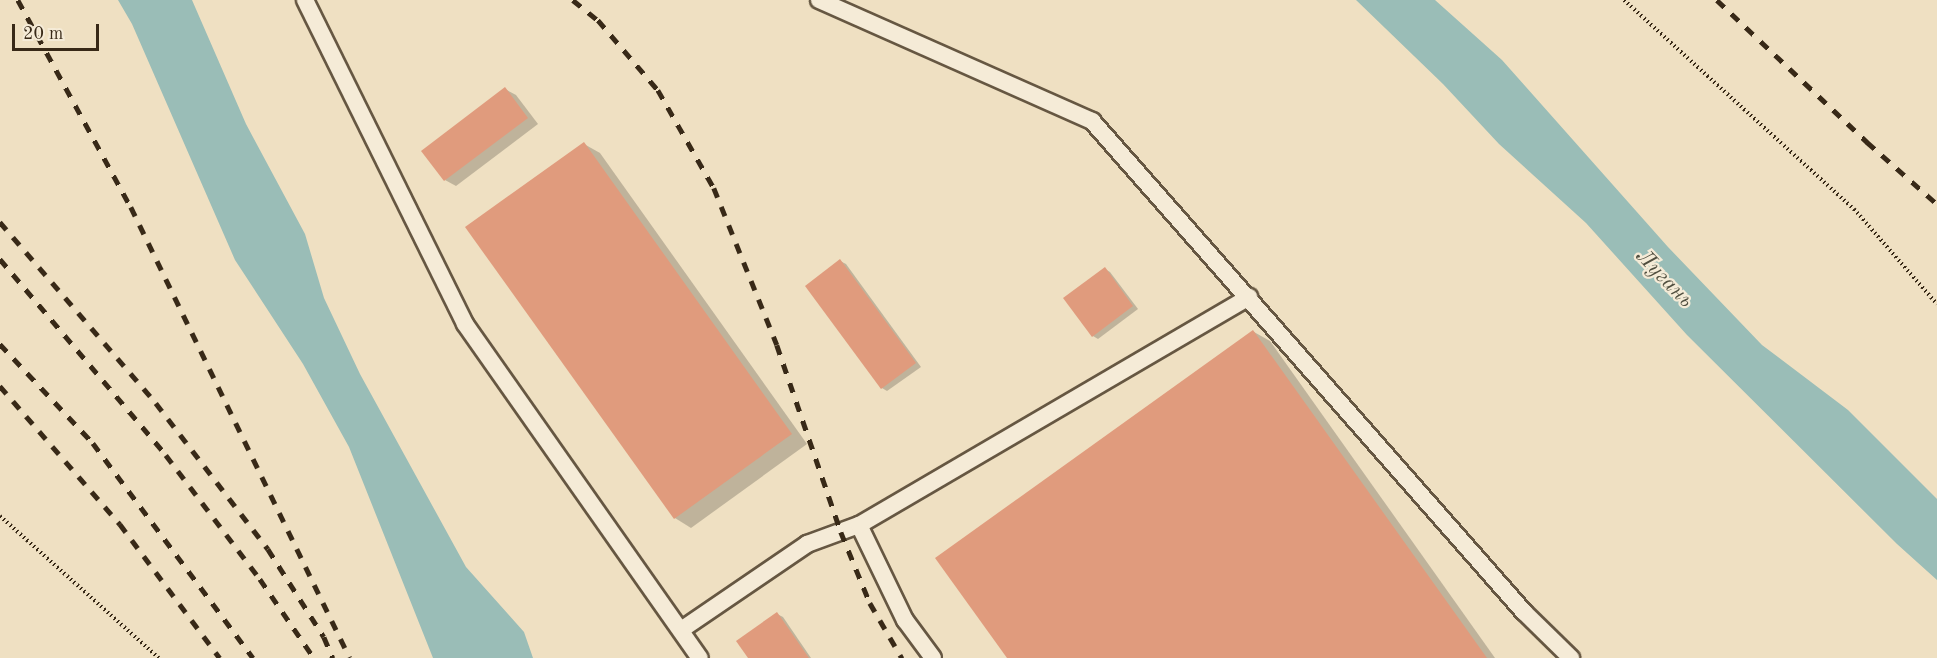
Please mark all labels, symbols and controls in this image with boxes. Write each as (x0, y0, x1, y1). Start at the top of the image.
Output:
scale bar (15, 12, 102, 50)
text: 20 m (23, 25, 63, 43)
water label: Лугань (1630, 244, 1698, 314)

